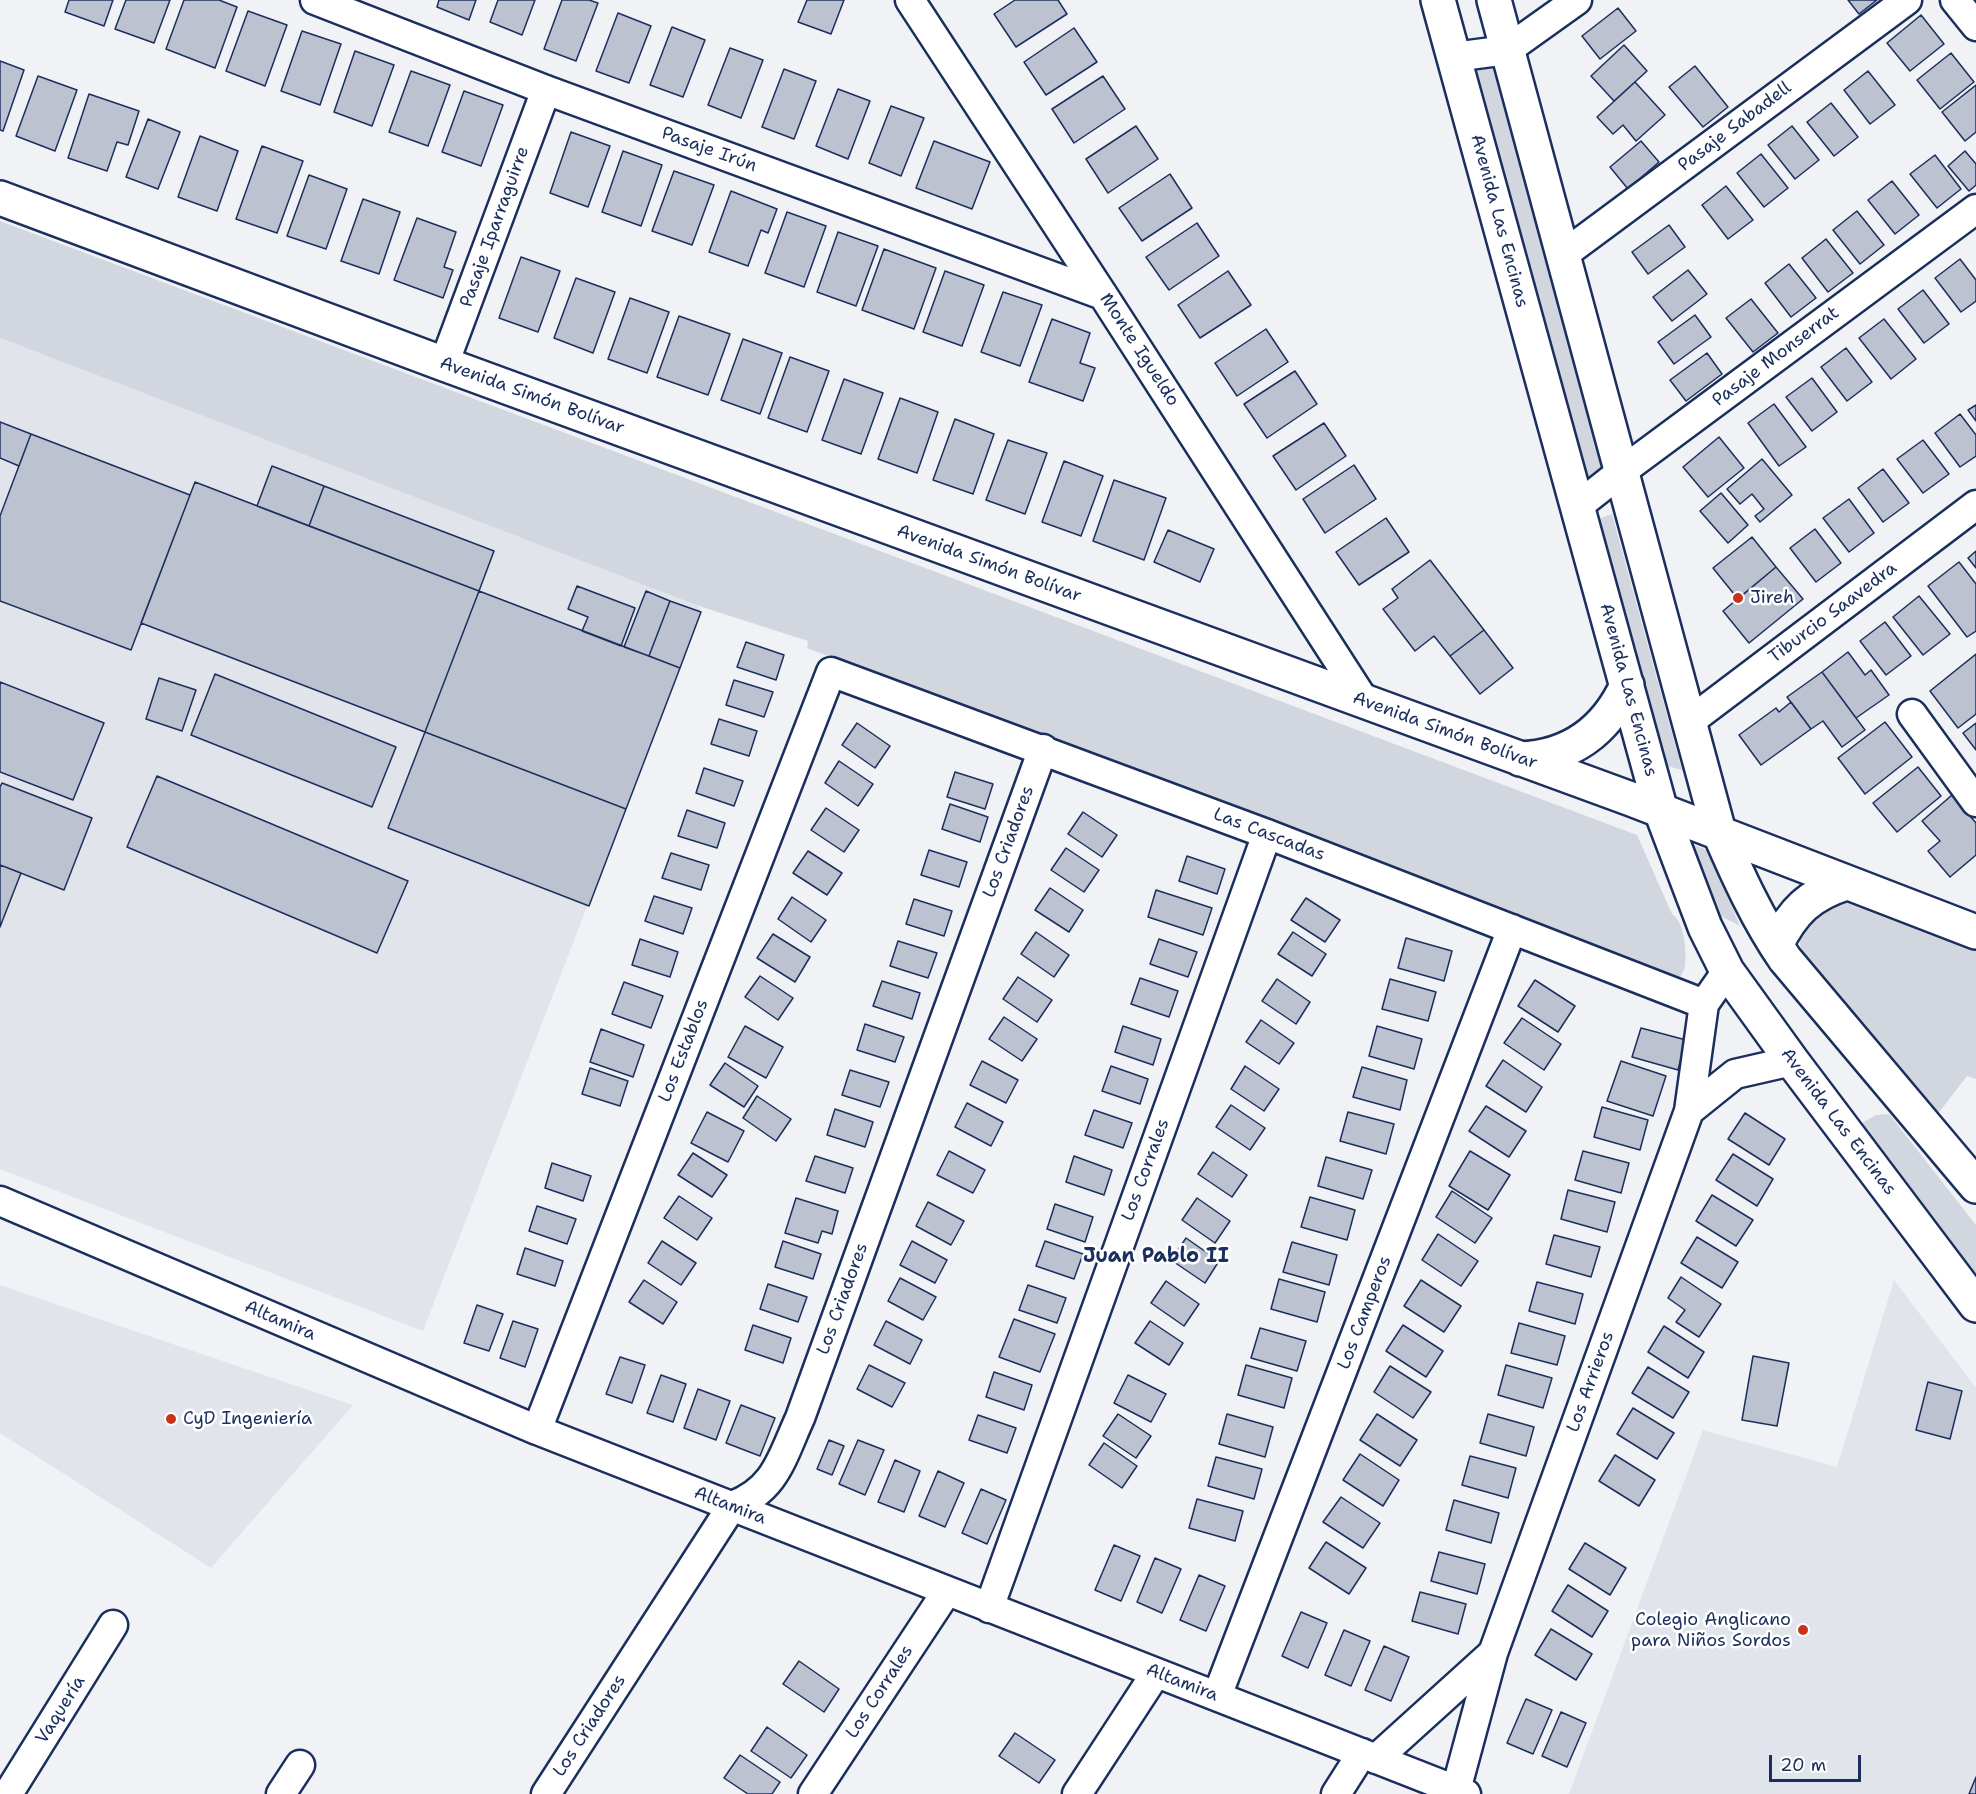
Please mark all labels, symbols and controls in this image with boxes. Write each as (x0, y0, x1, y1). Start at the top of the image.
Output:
street label: Pasaje Sabadell (1674, 77, 1796, 177)
street label: Pasaje Irún (658, 123, 760, 177)
street label: Avenida Las Encinas (1465, 132, 1533, 310)
street label: Pasaje Iparraguirre (456, 144, 534, 310)
street label: Monte Igueldo (1095, 290, 1183, 410)
street label: Pasaje Monserrat (1708, 302, 1844, 412)
street label: Avenida Simón Bolívar (437, 352, 627, 440)
street label: Avenida Simón Bolívar (894, 520, 1084, 608)
street label: Tiburcio Saavedra (1765, 558, 1901, 668)
place label: Jireh (1750, 587, 1794, 609)
marker: Jireh (1731, 591, 1745, 605)
street label: Avenida Las Encinas (1594, 601, 1662, 779)
street label: Avenida Simón Bolívar (1350, 687, 1540, 775)
street label: Los Criadores (979, 783, 1039, 901)
street label: Las Cascadas (1210, 804, 1328, 866)
street label: Los Establos (654, 996, 714, 1106)
street label: Avenida Las Encinas (1776, 1044, 1900, 1200)
street label: Los Corrales (1118, 1116, 1174, 1224)
street label: Los Criadores (813, 1240, 873, 1358)
district label: Juan Pablo II (1083, 1245, 1229, 1269)
street label: Los Camperos (1333, 1253, 1397, 1373)
street label: Altamira (241, 1296, 319, 1346)
street label: Los Arrieros (1563, 1329, 1619, 1435)
place label: CyD Ingeniería (183, 1408, 312, 1430)
marker: CyD Ingeniería (164, 1412, 178, 1426)
street label: Altamira (691, 1482, 769, 1530)
place label: Colegio Anglicano para Niños Sordos (1631, 1609, 1791, 1652)
marker: Colegio Anglicano para Niños Sordos (1796, 1623, 1810, 1637)
street label: Los Corrales (842, 1641, 918, 1743)
street label: Altamira (1143, 1659, 1221, 1707)
street label: Los Criadores (549, 1671, 631, 1781)
street label: Vaquería (32, 1672, 90, 1748)
scale bar (1772, 1743, 1864, 1781)
text: 20 m (1780, 1753, 1826, 1777)

